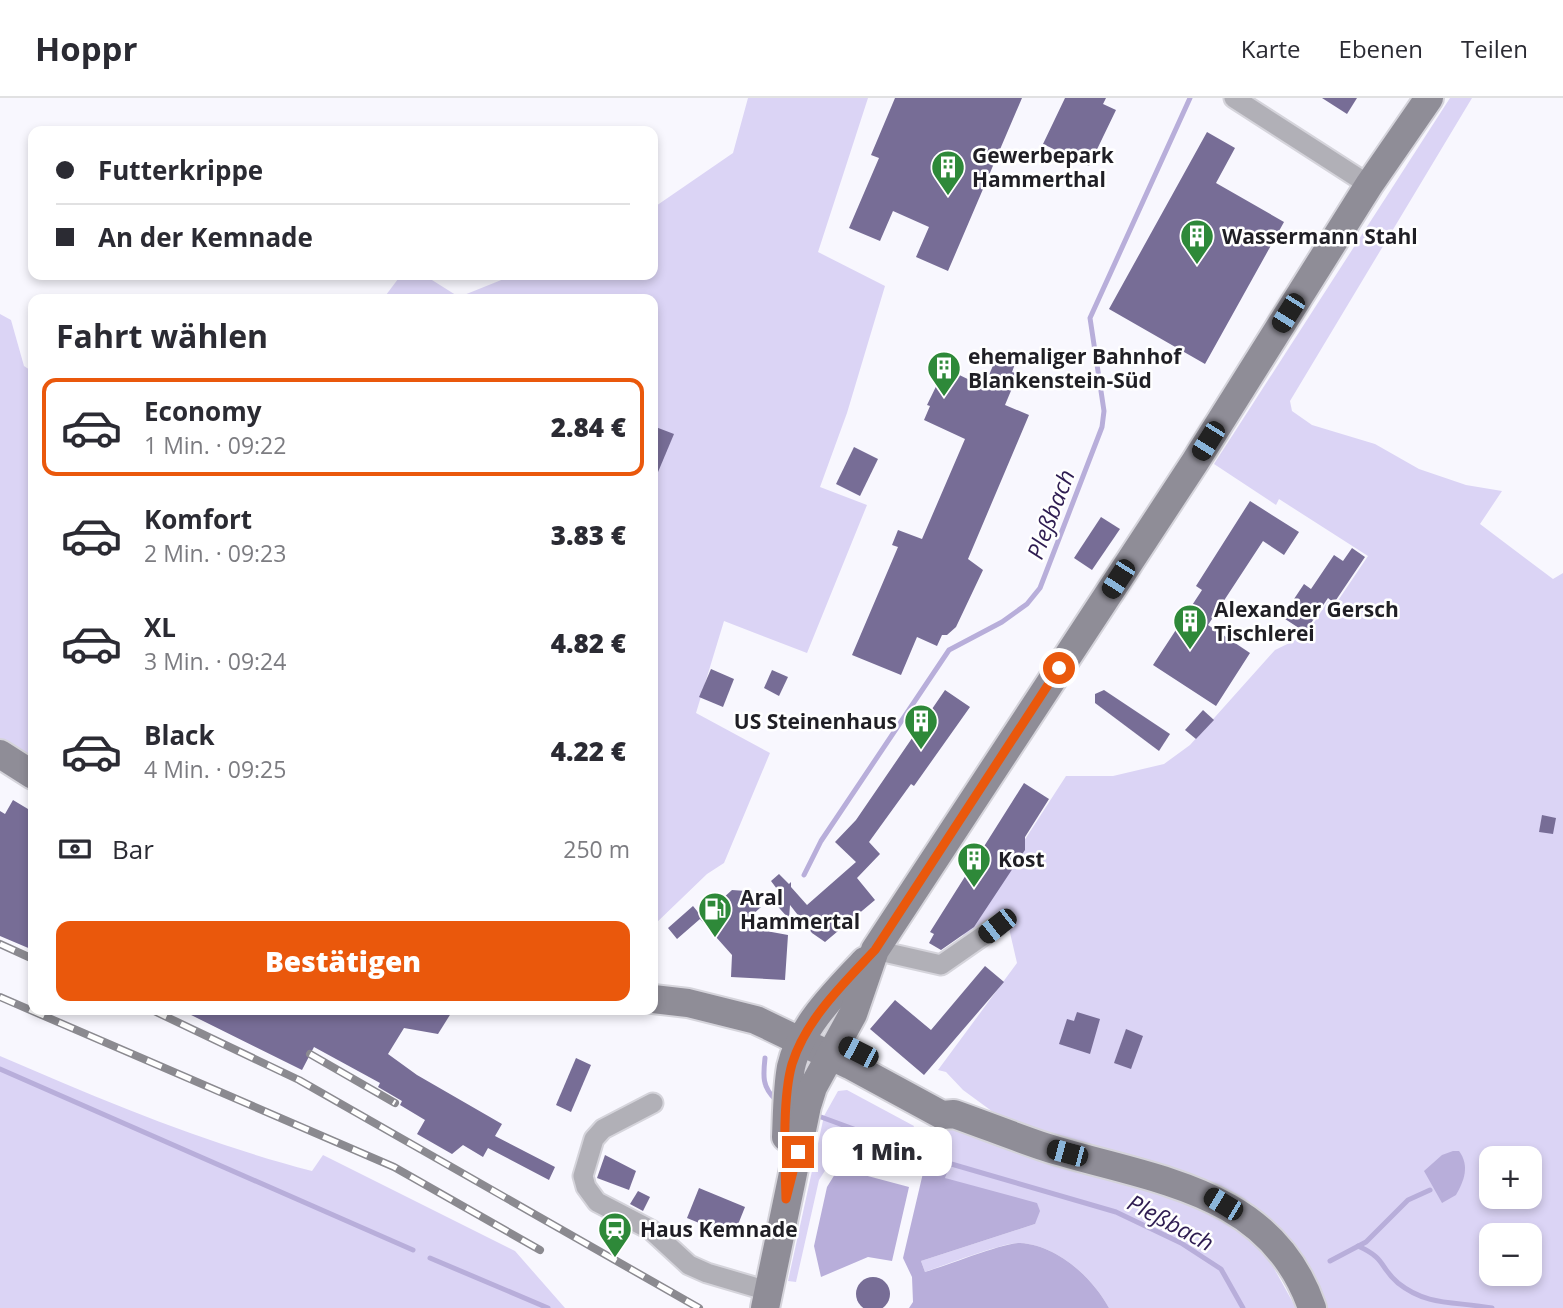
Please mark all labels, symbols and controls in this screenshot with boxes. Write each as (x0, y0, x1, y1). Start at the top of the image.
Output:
text: Hoppr (35, 26, 137, 71)
text: Karte (1241, 32, 1301, 65)
text: Ebenen (1339, 32, 1423, 65)
text: Teilen (1461, 32, 1528, 65)
place label: Gewerbepark Hammerthal (972, 141, 1115, 193)
building icon: Gewerbepark Hammerthal (929, 148, 967, 197)
text: Futterkrippe (98, 152, 263, 188)
building icon: Wassermann Stahl (1178, 217, 1216, 266)
text: An der Kemnade (98, 219, 313, 255)
place label: Wassermann Stahl (1222, 222, 1418, 250)
car (1268, 290, 1309, 336)
text: Fahrt wählen (56, 314, 268, 357)
place label: ehemaliger Bahnhof Blankenstein-Süd (968, 342, 1183, 394)
building icon: ehemaliger Bahnhof Blankenstein-Süd (925, 349, 963, 398)
text: Economy (144, 393, 262, 429)
icon: car (60, 396, 123, 459)
text: 2.84 € (551, 409, 626, 445)
car (1188, 418, 1229, 464)
text: 1 Min. · 09:22 (144, 429, 286, 461)
water label: Pleßbach (1018, 465, 1082, 563)
text: Komfort (144, 501, 252, 537)
icon: car (60, 504, 123, 567)
text: 3.83 € (551, 517, 626, 553)
text: 2 Min. · 09:23 (144, 537, 286, 569)
car (1098, 556, 1139, 602)
place label: Alexander Gersch Tischlerei (1214, 595, 1399, 647)
building icon: Alexander Gersch Tischlerei (1171, 602, 1209, 651)
text: XL (144, 609, 176, 645)
icon: car (60, 612, 123, 675)
text: 4.82 € (551, 625, 626, 661)
text: 3 Min. · 09:24 (144, 645, 286, 677)
route start (1043, 652, 1075, 684)
building icon: US Steinenhaus (902, 702, 940, 751)
place label: US Steinenhaus (734, 707, 897, 735)
text: Black (144, 717, 215, 753)
icon: car (60, 720, 123, 783)
text: 4.22 € (551, 733, 626, 769)
text: 4 Min. · 09:25 (144, 753, 286, 785)
icon: cash (56, 830, 94, 868)
text: Bar (112, 831, 154, 867)
text: 250 m (563, 833, 630, 865)
building icon: Kost (955, 840, 993, 889)
place label: Kost (998, 845, 1045, 873)
place label: Aral Hammertal (740, 883, 860, 935)
fuel station icon: Aral Hammertal (696, 890, 734, 939)
car (974, 905, 1021, 947)
button: Bestätigen (56, 921, 630, 1001)
car (835, 1033, 882, 1071)
callout: 1 Min. (822, 1128, 952, 1176)
text: 1 Min. (851, 1135, 923, 1167)
route end (782, 1136, 814, 1168)
car (1044, 1137, 1091, 1169)
map controls (1479, 1146, 1542, 1286)
button: + (1479, 1146, 1542, 1209)
car (1200, 1184, 1247, 1224)
water label: Pleßbach (1122, 1186, 1220, 1258)
station icon: Haus Kemnade (596, 1210, 634, 1259)
place label: Haus Kemnade (640, 1215, 798, 1243)
button: − (1479, 1223, 1542, 1286)

